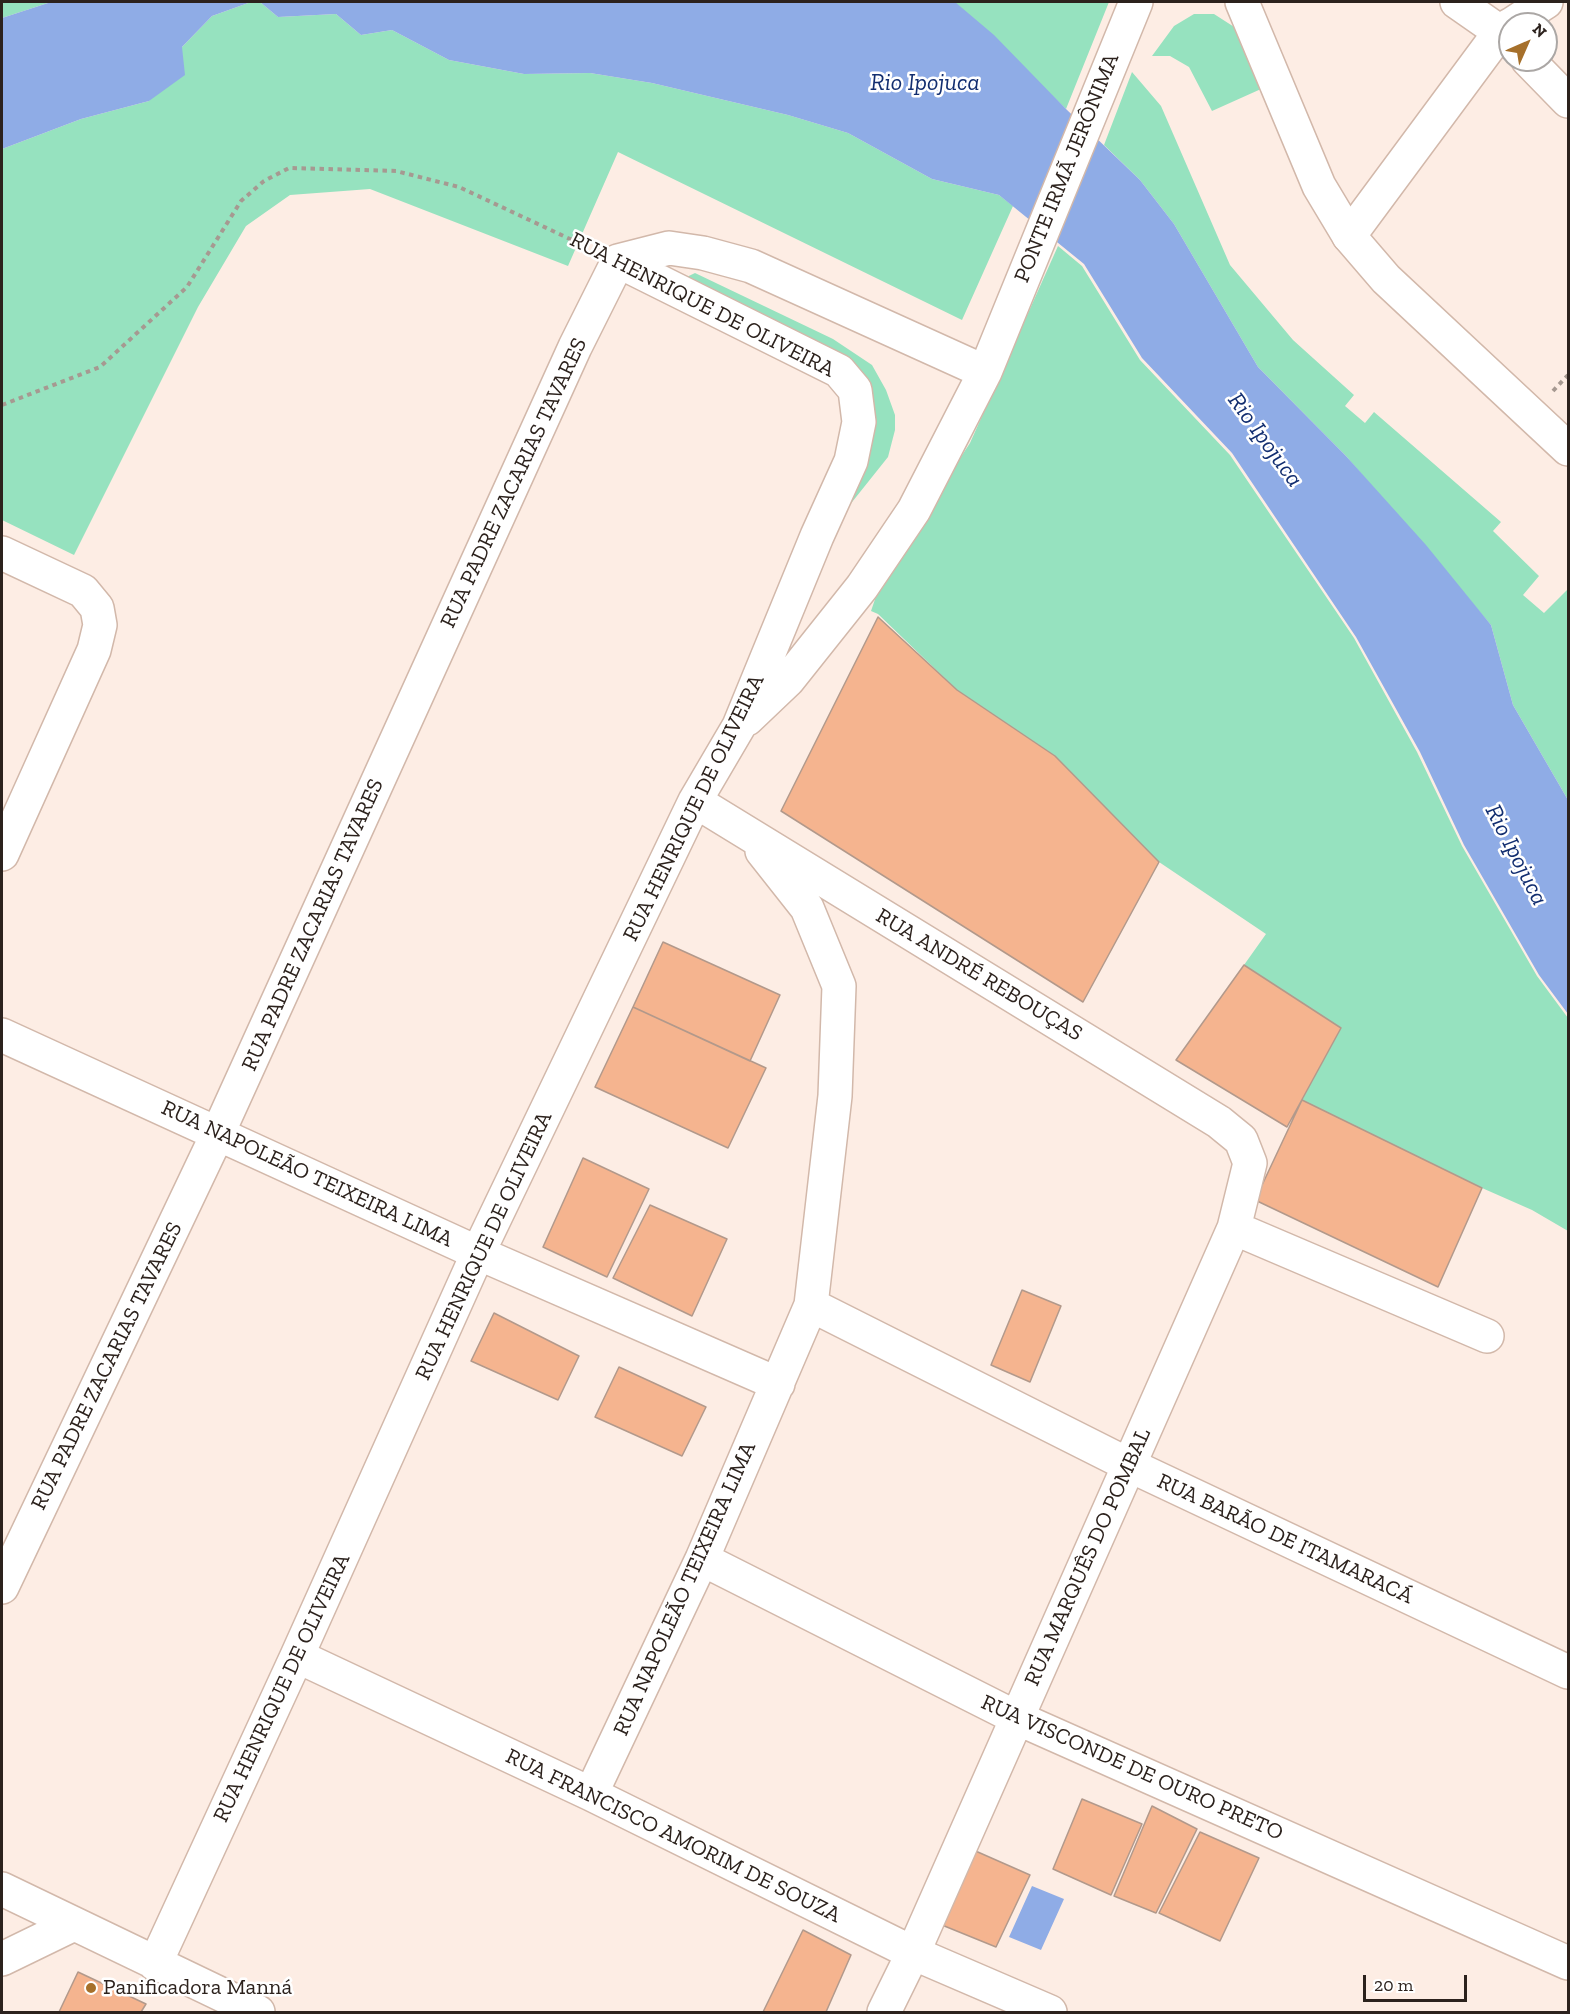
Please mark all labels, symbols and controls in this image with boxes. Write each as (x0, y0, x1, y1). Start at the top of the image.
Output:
north arrow (1498, 12, 1558, 72)
text: N (1529, 19, 1551, 41)
street label: PONTE IRMÃ JERÔNIMA (1009, 50, 1125, 286)
water label: Rio Ipojuca (870, 69, 980, 97)
street label: RUA HENRIQUE DE OLIVEIRA (565, 227, 839, 383)
street label: RUA PADRE ZACARIAS TAVARES (435, 334, 593, 632)
water label: Rio Ipojuca (1221, 387, 1309, 493)
street label: RUA HENRIQUE DE OLIVEIRA (618, 670, 770, 946)
street label: RUA PADRE ZACARIAS TAVARES (237, 775, 389, 1075)
water label: Rio Ipojuca (1478, 800, 1554, 910)
street label: RUA ANDRÉ REBOUÇAS (871, 903, 1087, 1047)
street label: RUA NAPOLEÃO TEIXEIRA LIMA (157, 1095, 457, 1253)
street label: RUA HENRIQUE DE OLIVEIRA (410, 1107, 558, 1385)
street label: RUA PADRE ZACARIAS TAVARES (26, 1218, 188, 1514)
street label: RUA MARQUÊS DO POMBAL (1019, 1424, 1157, 1690)
street label: RUA NAPOLEÃO TEIXEIRA LIMA (608, 1438, 762, 1740)
street label: RUA BARÃO DE ITAMARACÁ (1153, 1468, 1417, 1610)
street label: RUA HENRIQUE DE OLIVEIRA (208, 1549, 356, 1827)
street label: RUA VISCONDE DE OURO PRETO (977, 1689, 1287, 1847)
street label: RUA FRANCISCO AMORIM DE SOUZA (501, 1743, 845, 1929)
scale bar (1366, 1963, 1470, 2001)
text: 20 m (1374, 1974, 1413, 1996)
place label: Panificadora Manná (103, 1975, 292, 2001)
marker: Panificadora Manná (84, 1981, 98, 1995)

